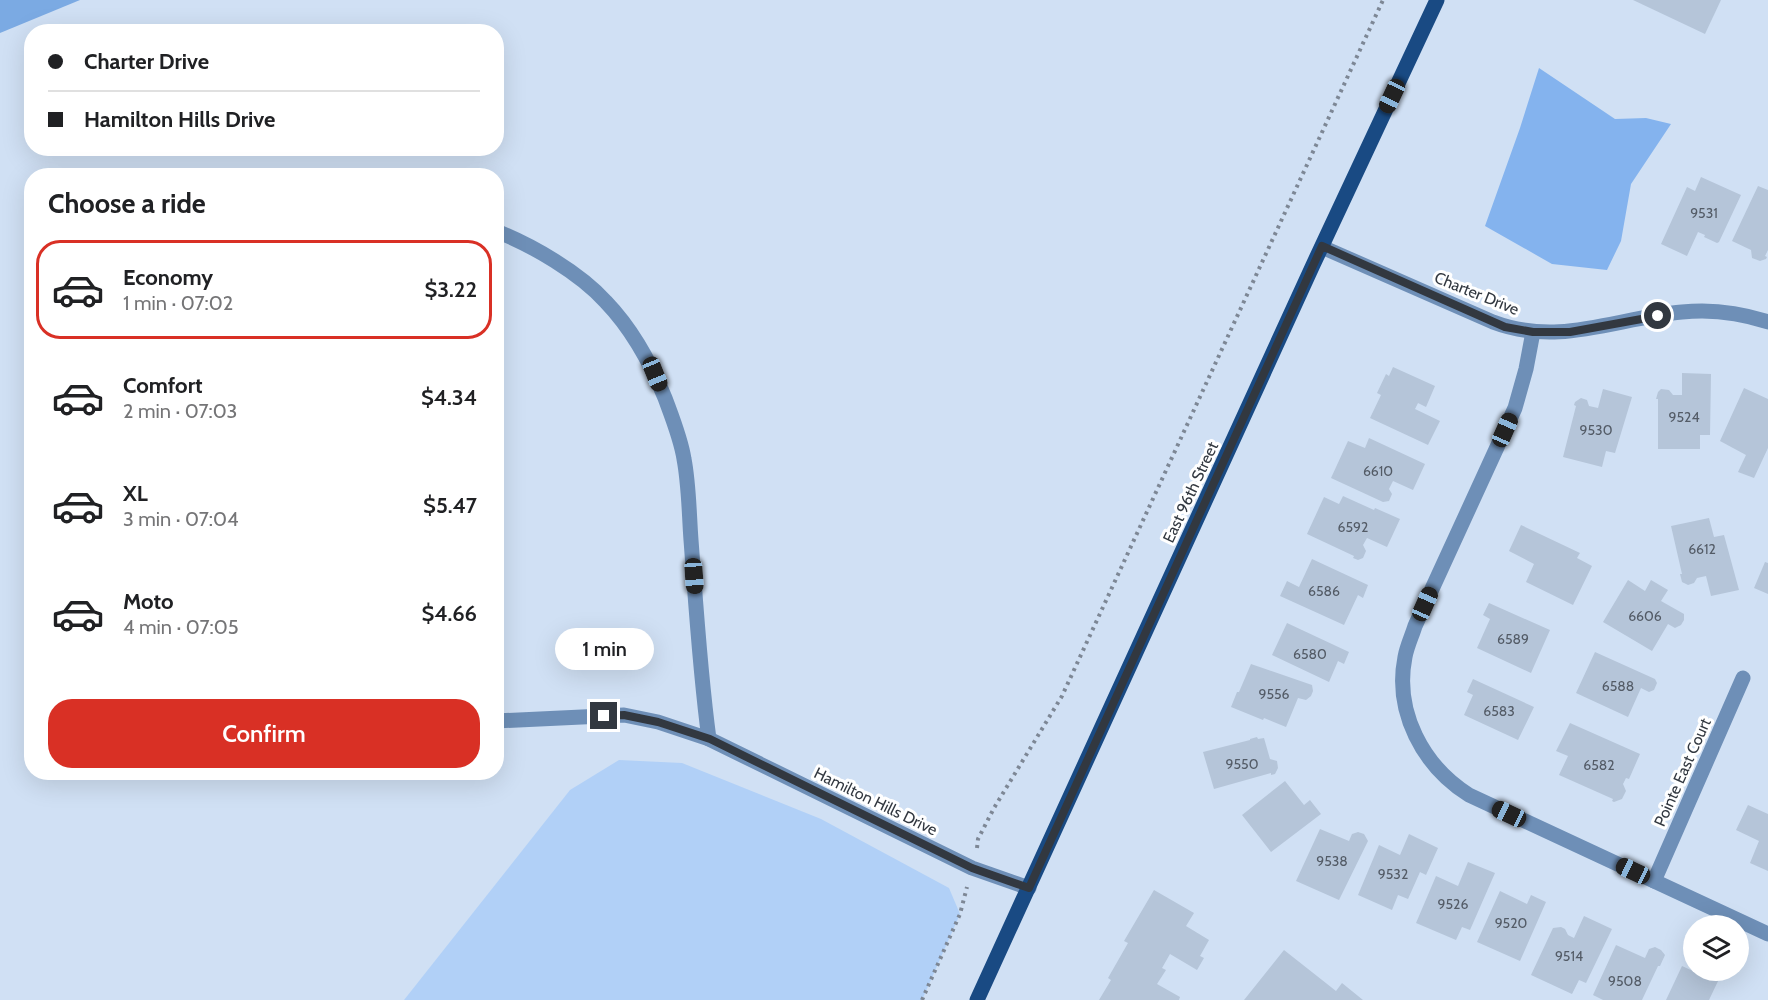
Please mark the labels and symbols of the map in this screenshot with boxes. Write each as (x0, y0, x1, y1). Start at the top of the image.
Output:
car (1376, 76, 1408, 116)
house number: 9531 (1690, 204, 1718, 222)
street label: Charter Drive (1432, 268, 1522, 319)
route start (1644, 302, 1671, 329)
car (640, 354, 670, 394)
house number: 9524 (1669, 408, 1699, 426)
car (1489, 410, 1521, 450)
house number: 9530 (1580, 421, 1613, 439)
street label: East 96th Street (1159, 438, 1222, 546)
house number: 6610 (1363, 462, 1393, 480)
house number: 6592 (1338, 518, 1368, 536)
house number: 6612 (1688, 540, 1716, 558)
car (684, 557, 704, 595)
house number: 6586 (1308, 582, 1340, 600)
car (1409, 584, 1441, 624)
house number: 6606 (1628, 607, 1662, 625)
callout: 1 min (554, 629, 654, 671)
house number: 6589 (1497, 630, 1529, 648)
house number: 6580 (1293, 645, 1327, 663)
house number: 6588 (1602, 677, 1634, 695)
house number: 9556 (1258, 685, 1290, 703)
route end (590, 702, 617, 729)
house number: 6583 (1483, 702, 1515, 720)
street label: Pointe East Court (1650, 715, 1715, 829)
house number: 9550 (1226, 755, 1259, 773)
house number: 6582 (1583, 756, 1615, 774)
street label: Hamilton Hills Drive (811, 763, 941, 840)
car (1489, 798, 1529, 830)
house number: 9538 (1316, 852, 1348, 870)
car (1613, 855, 1653, 887)
house number: 9532 (1378, 865, 1408, 883)
house number: 9526 (1438, 895, 1468, 913)
house number: 9520 (1495, 914, 1528, 932)
house number: 9514 (1555, 947, 1583, 965)
house number: 9508 (1608, 972, 1642, 990)

